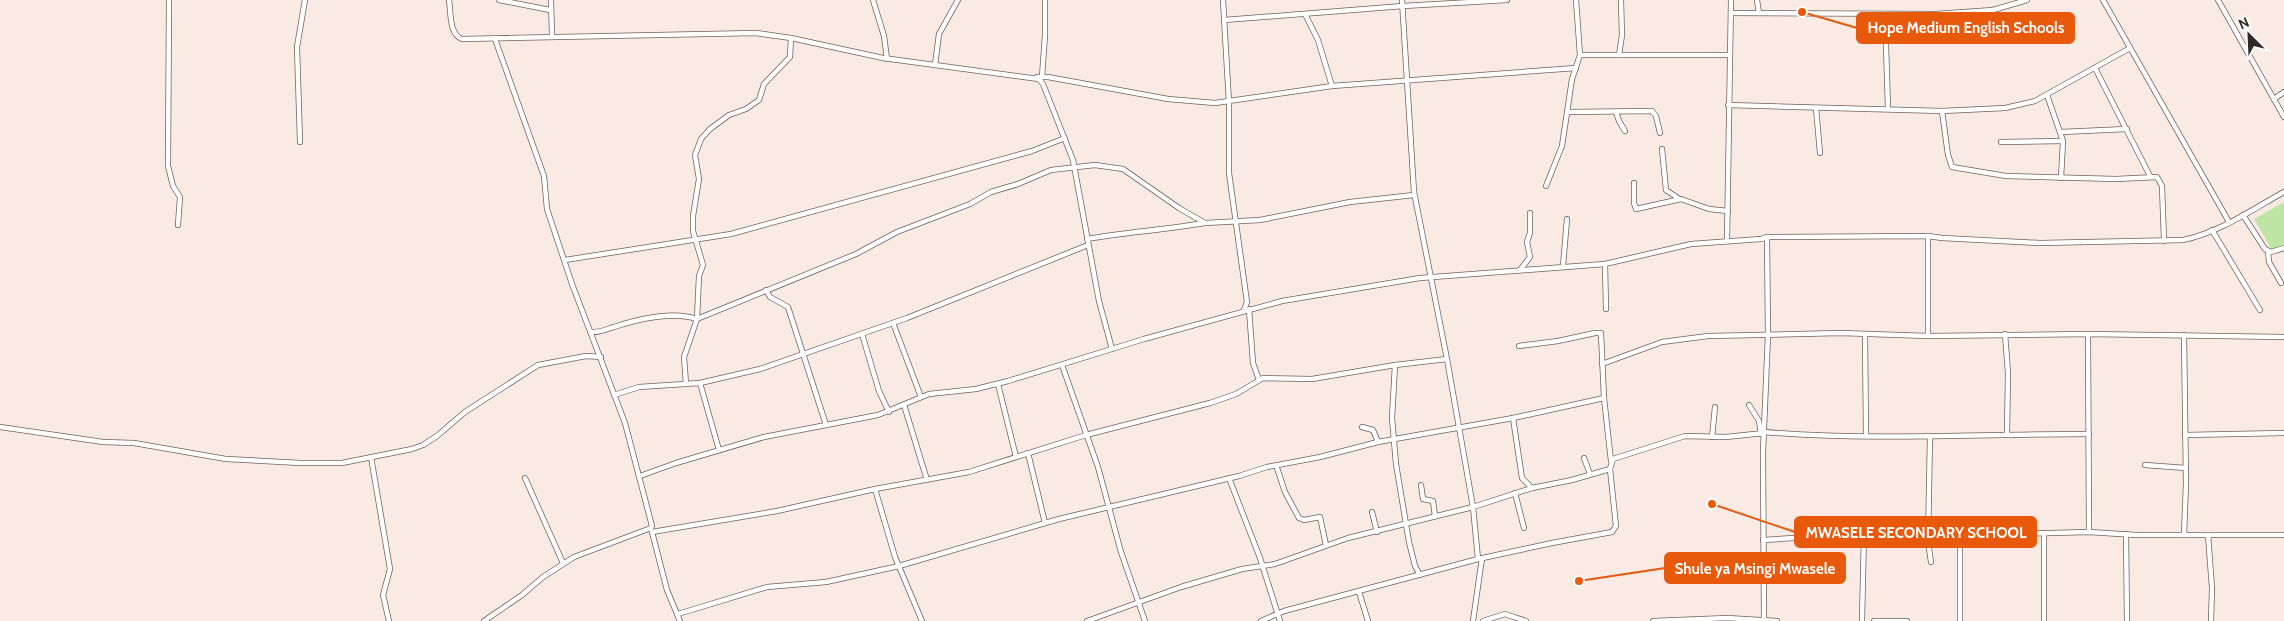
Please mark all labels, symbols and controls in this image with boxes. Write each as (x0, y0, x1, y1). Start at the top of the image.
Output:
north arrow (2224, 10, 2274, 60)
callout: Hope Medium English Schools (1857, 13, 2074, 43)
text: N (2236, 13, 2252, 33)
text: Hope Medium English Schools (1868, 19, 2064, 37)
callout: MWASELE SECONDARY SCHOOL (1795, 517, 2036, 547)
text: MWASELE SECONDARY SCHOOL (1806, 524, 2027, 542)
callout: Shule ya Msingi Mwasele (1665, 553, 1845, 583)
text: Shule ya Msingi Mwasele (1675, 560, 1836, 578)

